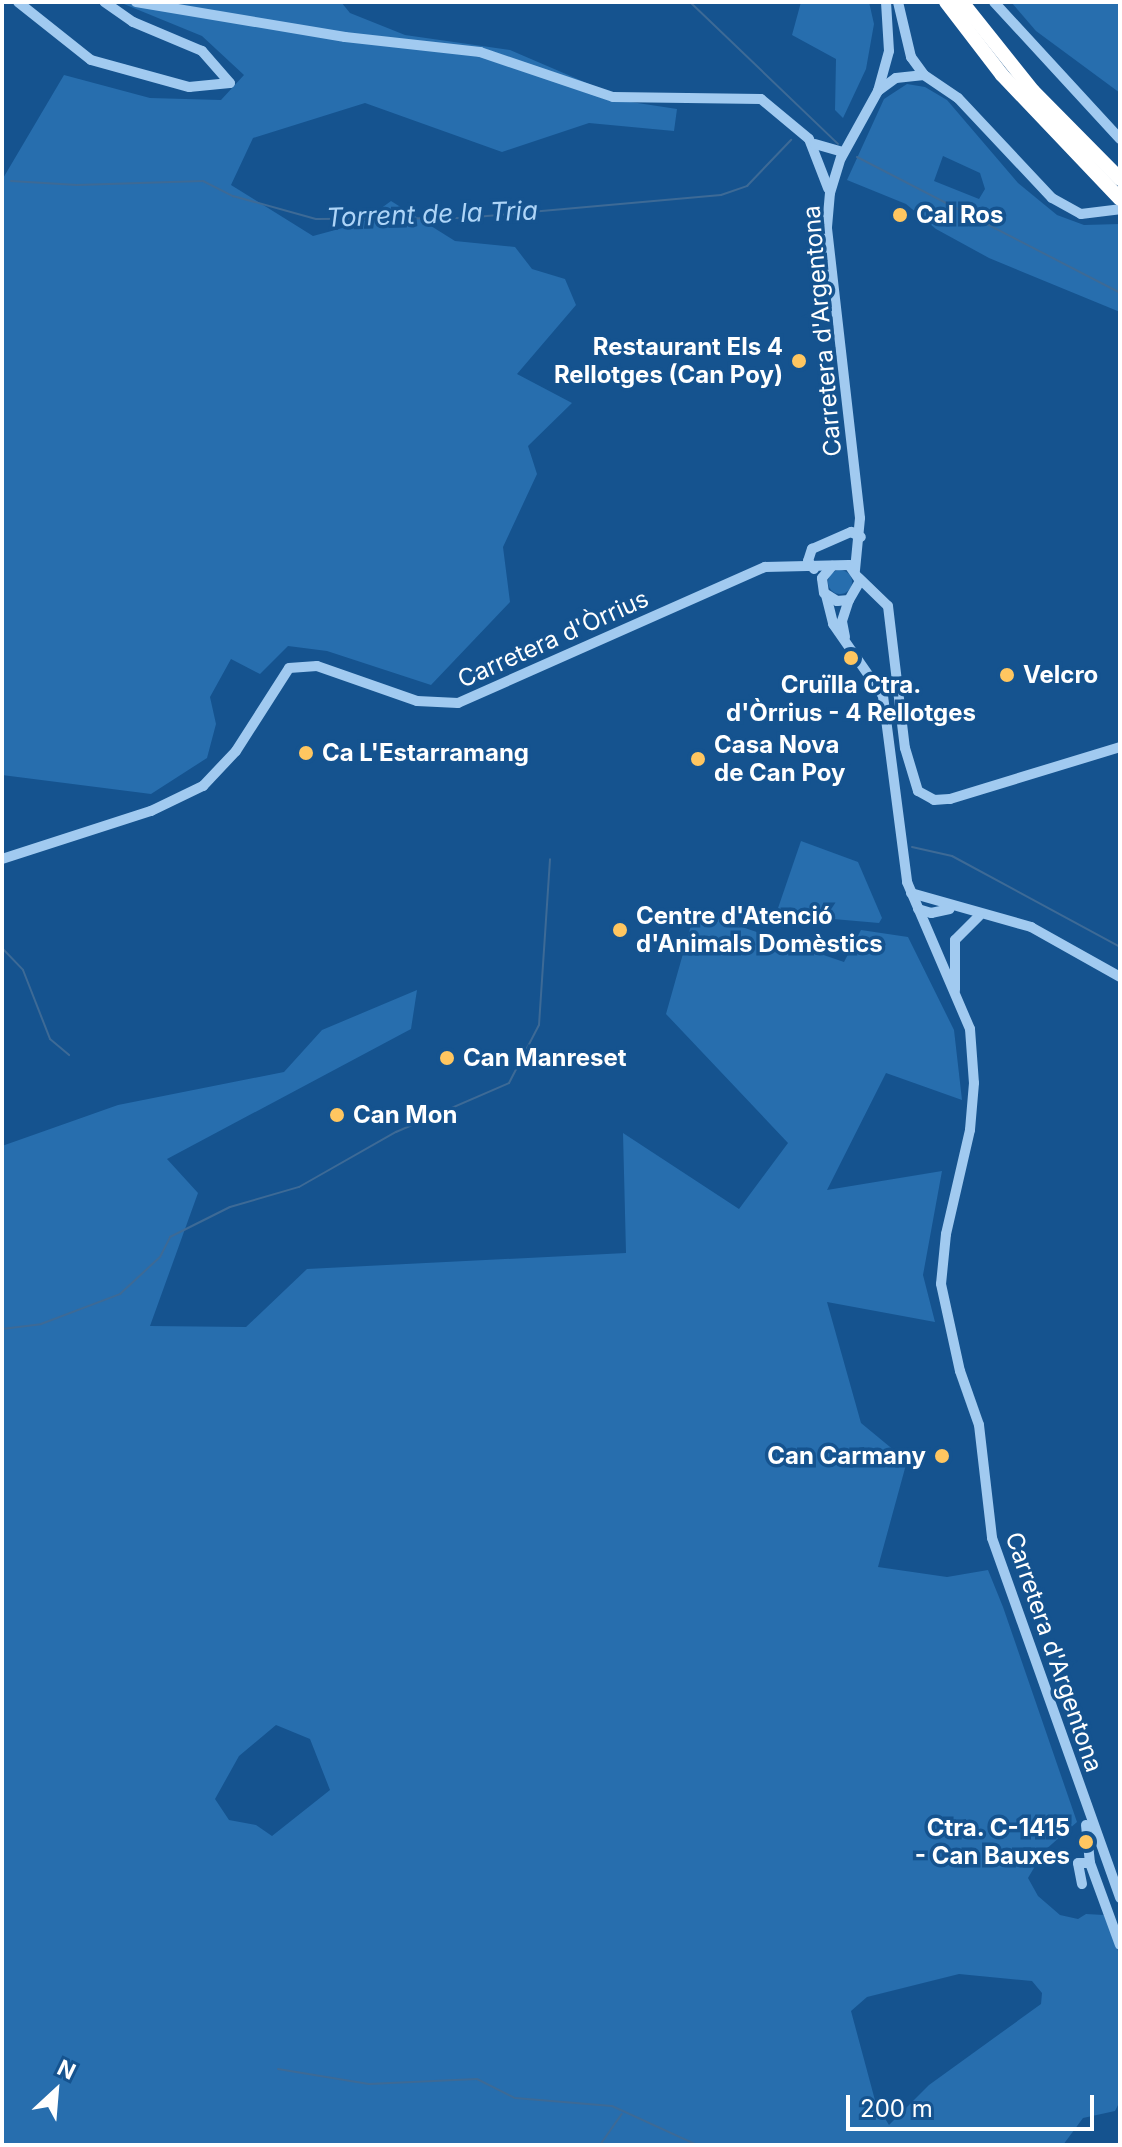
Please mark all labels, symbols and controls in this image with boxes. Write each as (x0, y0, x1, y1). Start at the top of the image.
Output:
water label: Torrent de la Tria (326, 195, 538, 233)
place label: Cal Ros (916, 201, 1004, 229)
street label: Carretera d'Argentona (797, 204, 847, 458)
marker: Cal Ros (891, 206, 909, 224)
place label: Restaurant Els 4 Rellotges (Can Poy) (554, 333, 783, 389)
marker: Restaurant Els 4 Rellotges (Can Poy) (790, 352, 808, 370)
street label: Carretera d'Òrrius (453, 584, 653, 694)
marker: Cruïlla Ctra. d'Òrrius - 4 Rellotges (842, 649, 860, 667)
place label: Velcro (1023, 661, 1098, 689)
marker: Velcro (998, 666, 1016, 684)
place label: Cruïlla Ctra. d'Òrrius - 4 Rellotges (726, 671, 976, 727)
place label: Casa Nova de Can Poy (714, 731, 846, 787)
place label: Ca L'Estarramang (322, 739, 529, 767)
marker: Ca L'Estarramang (297, 744, 315, 762)
marker: Casa Nova de Can Poy (689, 750, 707, 768)
place label: Centre d'Atenció d'Animals Domèstics (636, 902, 883, 958)
marker: Centre d'Atenció d'Animals Domèstics (611, 921, 629, 939)
place label: Can Manreset (463, 1044, 627, 1072)
marker: Can Manreset (438, 1049, 456, 1067)
place label: Can Mon (353, 1101, 457, 1129)
marker: Can Mon (328, 1106, 346, 1124)
place label: Can Carmany (767, 1442, 926, 1470)
marker: Can Carmany (933, 1447, 951, 1465)
street label: Carretera d'Argentona (999, 1528, 1109, 1776)
place label: Ctra. C-1415 - Can Bauxes (915, 1814, 1070, 1870)
marker: Ctra. C-1415 - Can Bauxes (1077, 1833, 1095, 1851)
north arrow (16, 2051, 96, 2131)
text: N (53, 2054, 80, 2085)
scale bar (850, 2079, 1098, 2129)
text: 200 m (860, 2094, 933, 2123)

